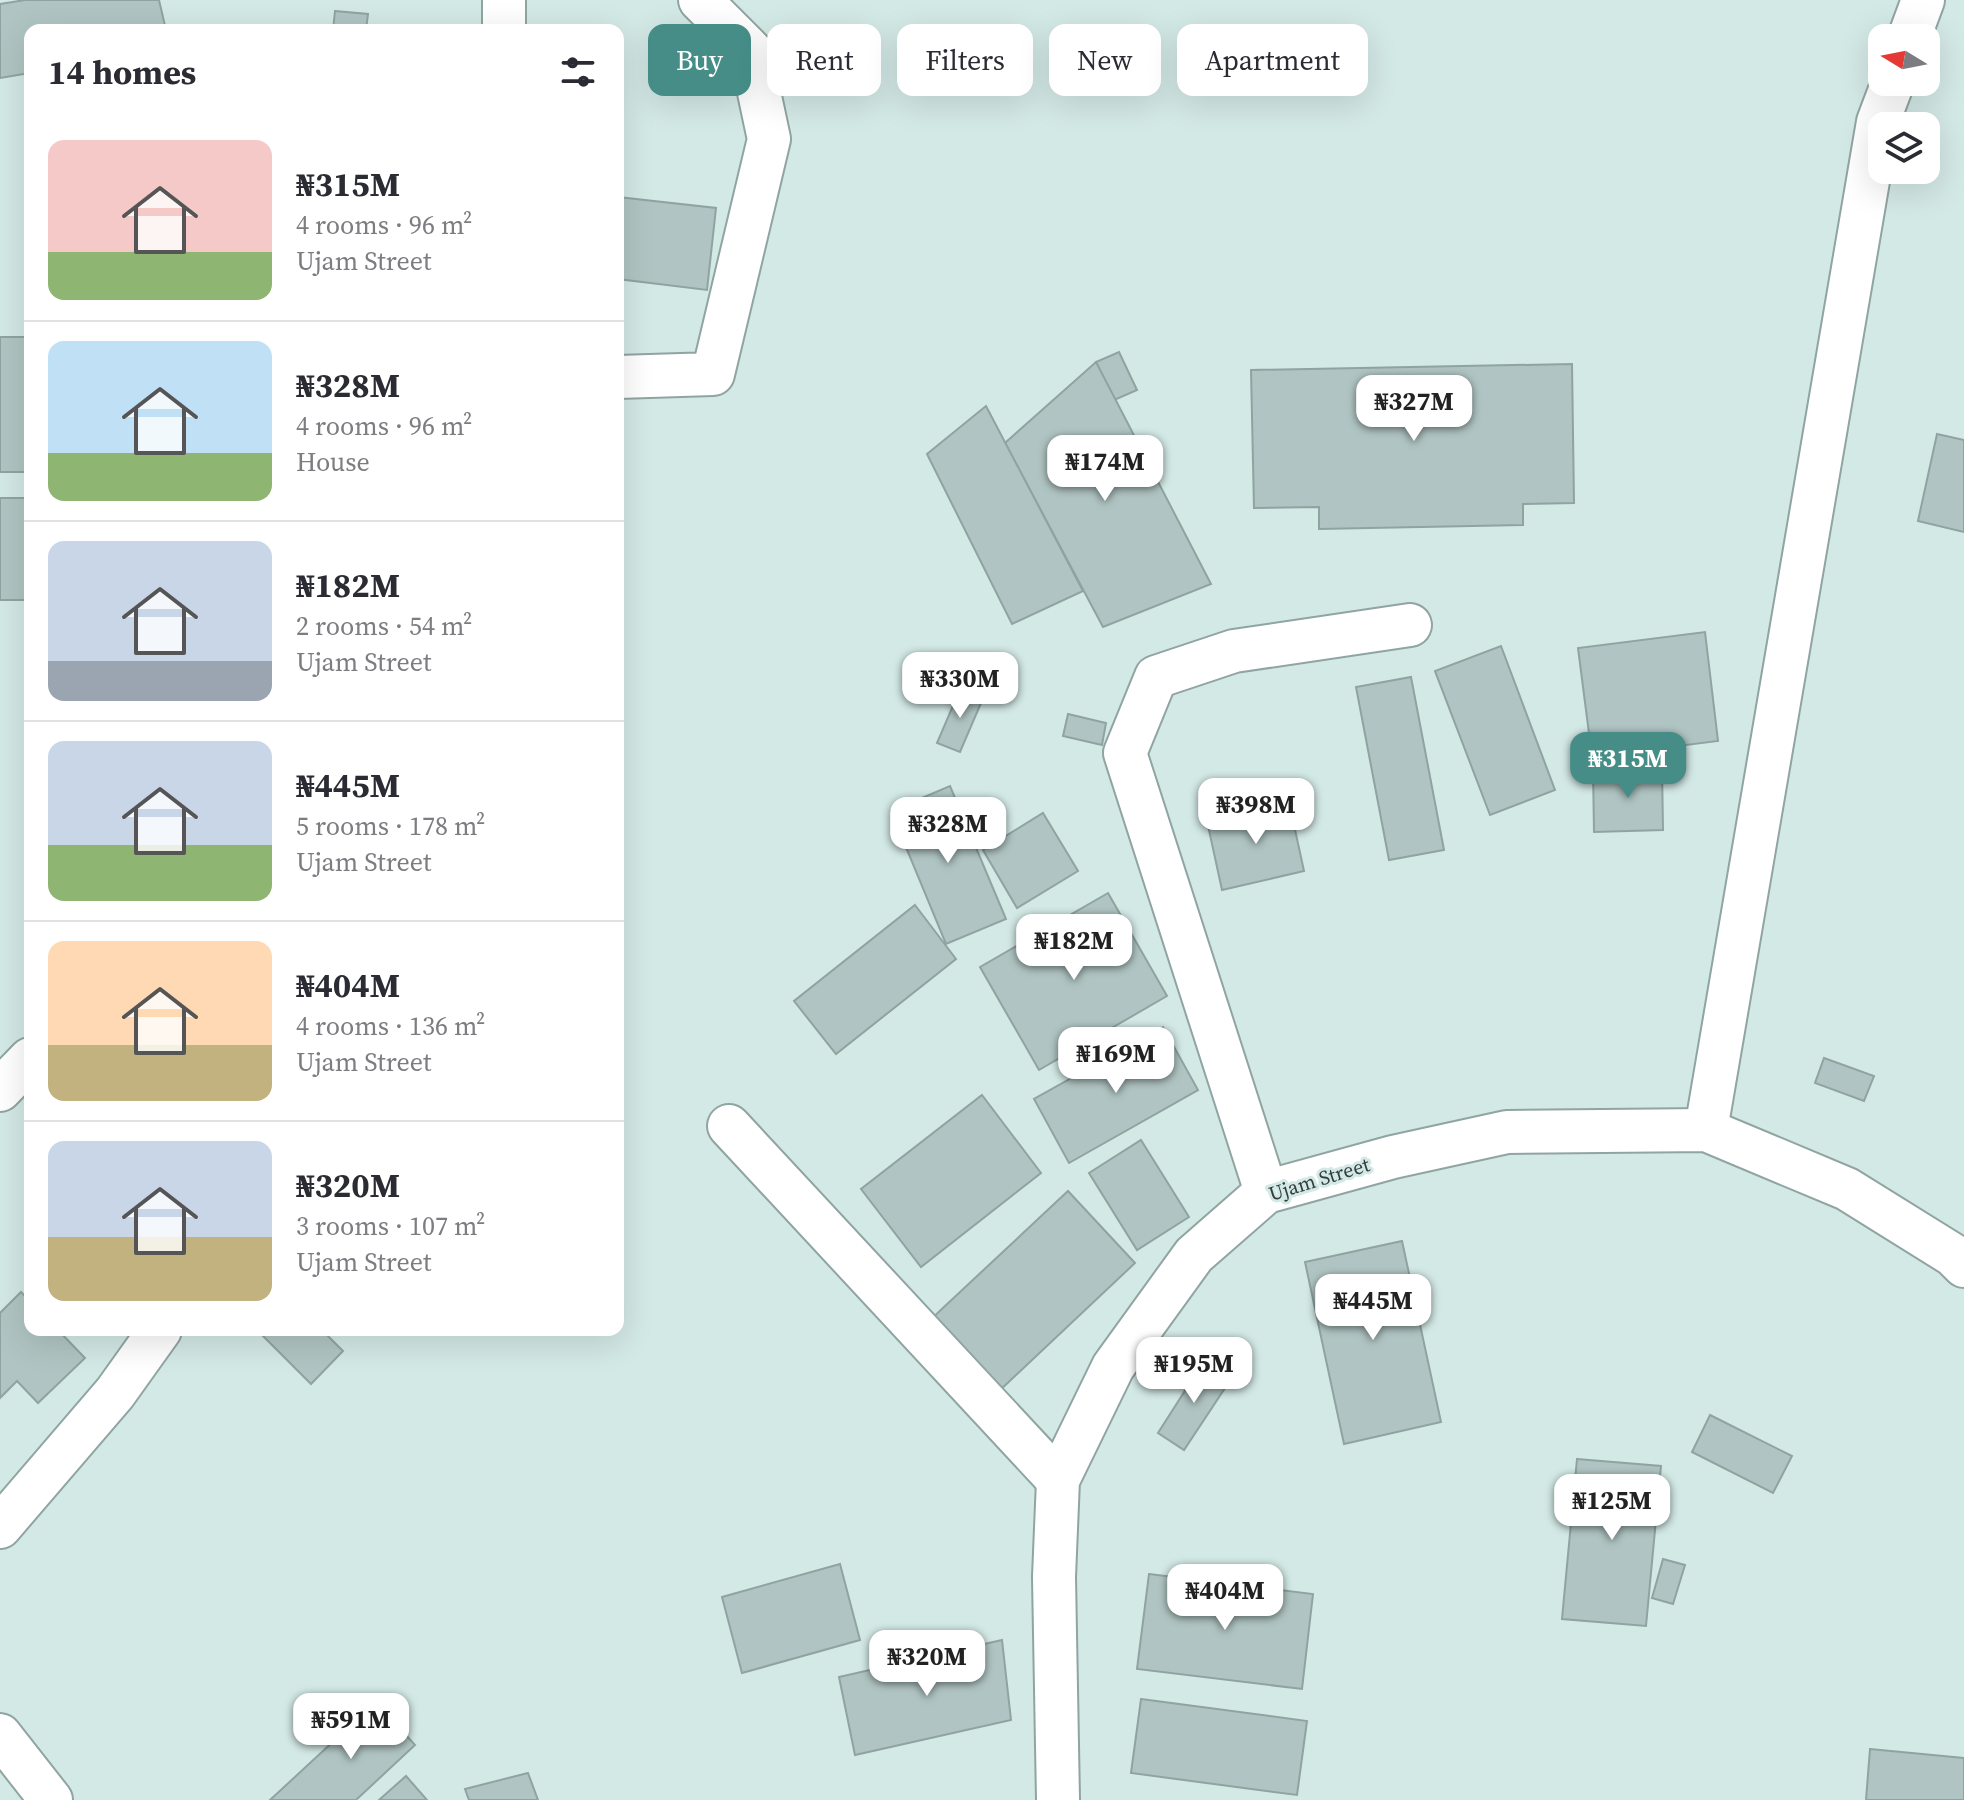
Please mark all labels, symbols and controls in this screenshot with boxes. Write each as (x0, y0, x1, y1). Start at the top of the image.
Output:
chip: Buy (648, 24, 751, 96)
chip: Rent (767, 24, 881, 96)
chip: Filters (897, 24, 1033, 96)
chip: New (1049, 24, 1161, 96)
chip: Apartment (1177, 24, 1368, 96)
north arrow (1868, 24, 1940, 96)
map controls (1868, 24, 1940, 184)
text: 14 homes (48, 49, 196, 95)
icon: filters (556, 50, 600, 94)
button: layers (1868, 112, 1940, 184)
text: ₦315M (296, 161, 400, 207)
icon: home (112, 172, 208, 268)
text: 4 rooms · 96 m² (296, 207, 472, 243)
text: Ujam Street (296, 243, 431, 279)
text: ₦328M (296, 362, 400, 408)
icon: home (112, 373, 208, 469)
pin: ₦327M (1358, 375, 1470, 443)
text: ₦327M (1374, 383, 1454, 419)
text: 4 rooms · 96 m² (296, 408, 472, 444)
pin: ₦174M (1049, 435, 1161, 503)
text: ₦174M (1065, 443, 1145, 479)
text: House (296, 444, 370, 480)
text: ₦182M (296, 562, 400, 608)
icon: home (112, 573, 208, 669)
text: 2 rooms · 54 m² (296, 608, 472, 644)
text: Ujam Street (296, 644, 431, 680)
pin: ₦330M (904, 652, 1016, 720)
text: ₦330M (920, 660, 1000, 696)
pin: ₦315M (1572, 732, 1684, 800)
text: ₦315M (1588, 740, 1668, 776)
text: ₦445M (296, 762, 400, 808)
icon: home (112, 773, 208, 869)
pin: ₦398M (1200, 778, 1312, 846)
text: ₦398M (1216, 786, 1296, 822)
pin: ₦328M (892, 797, 1004, 865)
text: ₦328M (908, 805, 988, 841)
text: 5 rooms · 178 m² (296, 808, 485, 844)
text: Ujam Street (296, 844, 431, 880)
pin: ₦182M (1018, 914, 1130, 982)
text: ₦182M (1034, 922, 1114, 958)
text: ₦404M (296, 962, 400, 1008)
icon: home (112, 973, 208, 1069)
text: 4 rooms · 136 m² (296, 1008, 485, 1044)
pin: ₦169M (1060, 1027, 1172, 1095)
text: ₦169M (1076, 1035, 1156, 1071)
text: Ujam Street (296, 1044, 431, 1080)
street label: Ujam Street (1265, 1150, 1373, 1208)
text: ₦320M (296, 1162, 400, 1208)
icon: home (112, 1173, 208, 1269)
text: 3 rooms · 107 m² (296, 1208, 485, 1244)
text: Ujam Street (296, 1244, 431, 1280)
pin: ₦445M (1317, 1274, 1429, 1342)
text: ₦445M (1333, 1282, 1413, 1318)
pin: ₦195M (1138, 1337, 1250, 1405)
text: ₦195M (1154, 1345, 1234, 1381)
pin: ₦125M (1556, 1474, 1668, 1542)
text: ₦125M (1572, 1482, 1652, 1518)
pin: ₦404M (1169, 1564, 1281, 1632)
text: ₦404M (1185, 1572, 1265, 1608)
pin: ₦320M (871, 1630, 983, 1698)
text: ₦320M (887, 1638, 967, 1674)
pin: ₦591M (295, 1693, 407, 1761)
text: ₦591M (311, 1701, 391, 1737)

